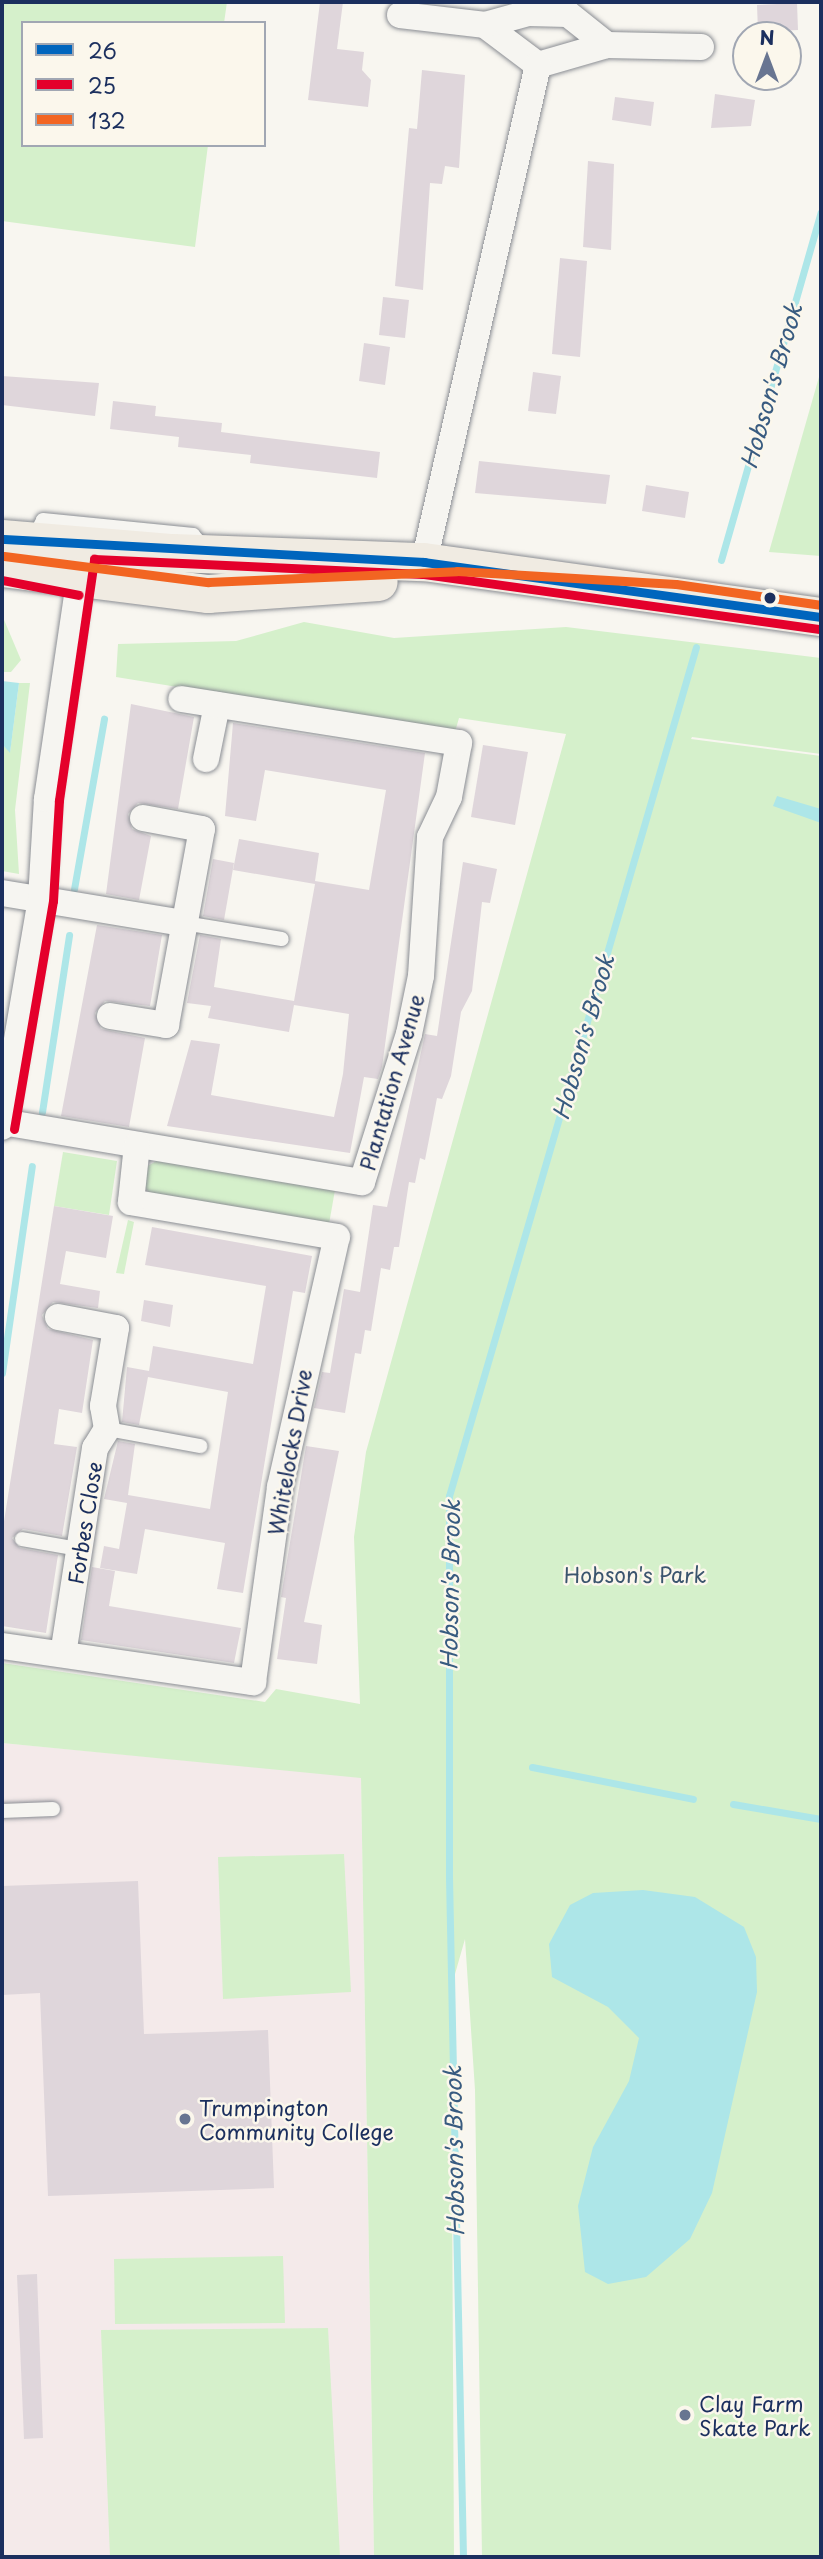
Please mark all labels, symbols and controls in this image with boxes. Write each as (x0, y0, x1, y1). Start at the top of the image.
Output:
legend (21, 21, 266, 147)
north arrow (732, 21, 802, 91)
text: N (759, 23, 775, 51)
text: 26 (88, 34, 117, 66)
text: 25 (88, 69, 116, 101)
text: 132 (88, 104, 126, 136)
water label: Hobson's Brook (734, 300, 808, 472)
unlabelled marker (763, 591, 777, 605)
water label: Hobson's Brook (546, 951, 620, 1123)
street label: Plantation Avenue (354, 991, 428, 1173)
street label: Whitelocks Drive (262, 1366, 316, 1538)
street label: Forbes Close (62, 1459, 106, 1587)
water label: Hobson's Brook (435, 1499, 465, 1671)
park label: Hobson's Park (564, 1561, 706, 1587)
water label: Hobson's Brook (439, 2065, 469, 2237)
place label: Trumpington Community College (199, 2094, 395, 2144)
marker: Trumpington Community College (177, 2111, 193, 2127)
place label: Clay Farm Skate Park (699, 2390, 810, 2440)
marker: Clay Farm Skate Park (677, 2407, 693, 2423)

